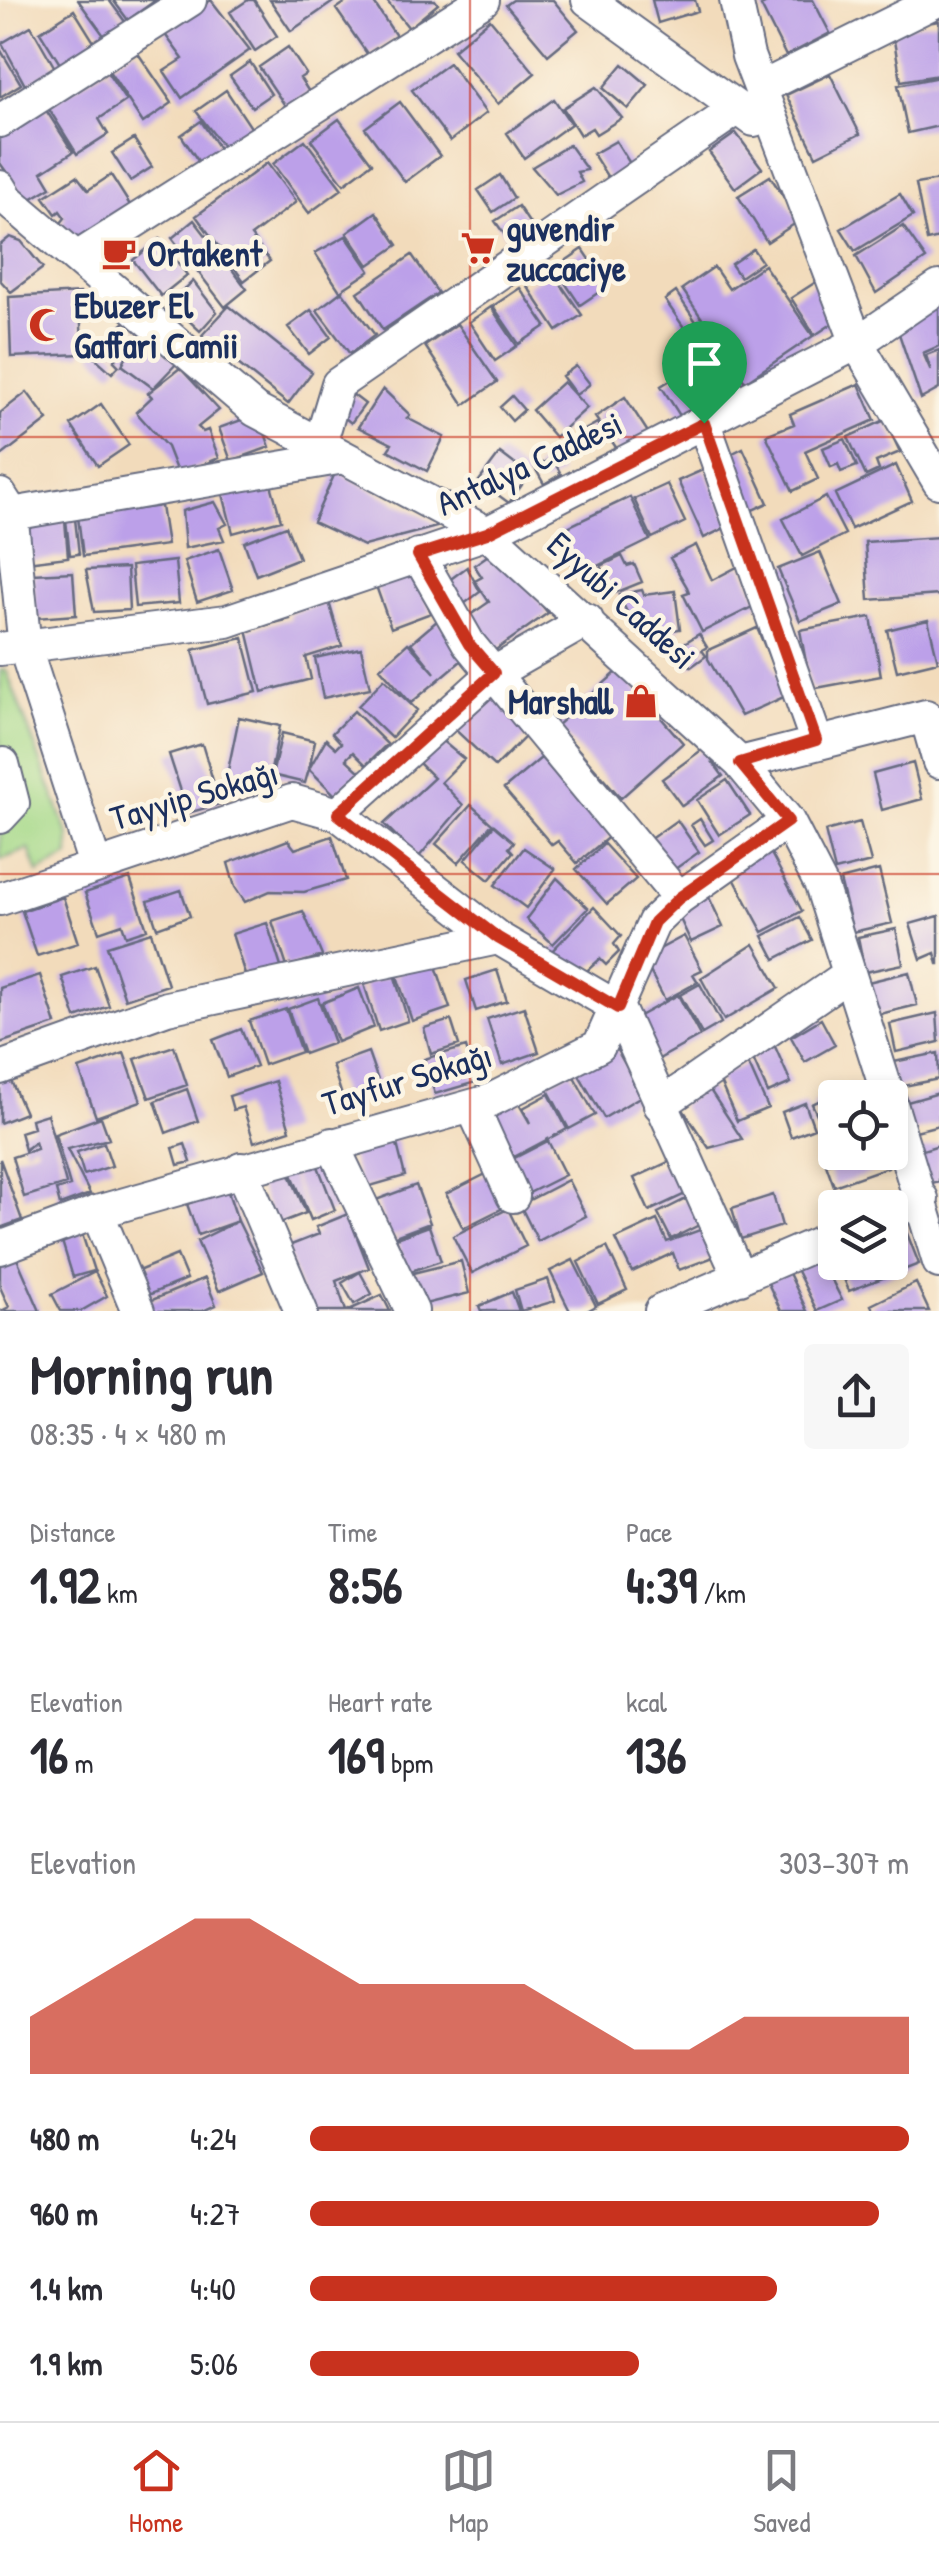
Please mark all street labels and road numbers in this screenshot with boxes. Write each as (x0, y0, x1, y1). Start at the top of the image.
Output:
street label: Antalya Caddesi (428, 399, 630, 527)
street label: Eyyubi Caddesi (538, 521, 706, 679)
street label: Tayyip Sokağı (105, 749, 283, 841)
street label: Tayfur Sokağı (317, 1031, 497, 1127)

